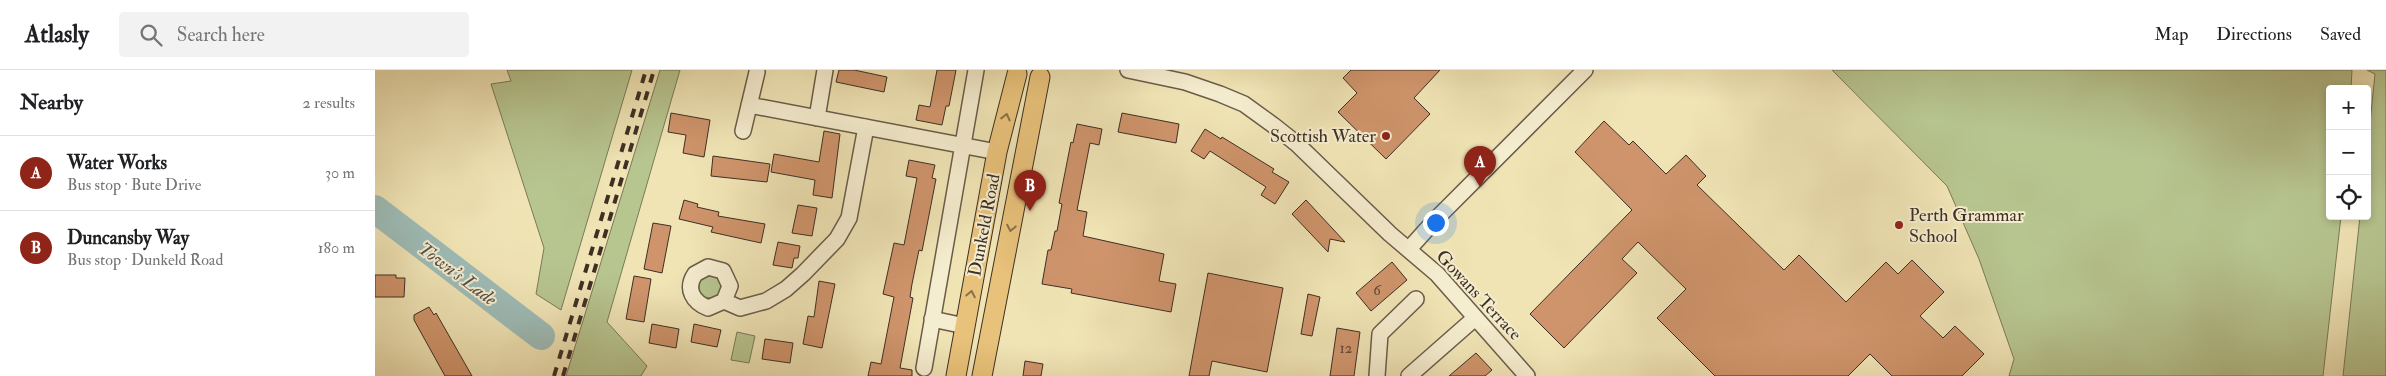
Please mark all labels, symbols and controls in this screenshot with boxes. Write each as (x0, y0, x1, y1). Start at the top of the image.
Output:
search box (119, 12, 469, 57)
text: Atlasly (25, 19, 89, 50)
icon: search (137, 21, 165, 49)
text: Search here (177, 23, 265, 47)
text: Map (2155, 23, 2188, 46)
text: Directions (2216, 23, 2292, 46)
text: Saved (2320, 23, 2361, 46)
map controls (2326, 85, 2371, 220)
button: + (2326, 85, 2371, 130)
text: Nearby (20, 89, 83, 116)
text: 2 results (302, 93, 355, 113)
one-way arrow (1001, 114, 1011, 122)
place label: Scottish Water (1270, 125, 1376, 148)
marker: Scottish Water (1380, 130, 1392, 142)
button: − (2326, 130, 2371, 175)
pin: A (1464, 146, 1496, 187)
text: Water Works (67, 151, 167, 175)
text: A (31, 163, 41, 183)
text: 30 m (325, 163, 355, 183)
pin: B (1014, 170, 1046, 211)
street label: Dunkeld Road (963, 172, 1006, 278)
text: Bus stop · Bute Drive (67, 175, 201, 195)
button: locate (2326, 175, 2371, 220)
place label: Perth Grammar School (1909, 204, 2024, 248)
your location (1423, 210, 1449, 236)
marker: Perth Grammar School (1893, 219, 1905, 231)
one-way arrow (1007, 224, 1017, 232)
text: Duncansby Way (67, 226, 189, 250)
water label: Town's Lade (413, 237, 502, 311)
text: B (31, 238, 41, 258)
text: 180 m (318, 238, 355, 258)
street label: Gowans Terrace (1431, 245, 1527, 346)
text: Bus stop · Dunkeld Road (67, 250, 223, 270)
house number: 6 (1373, 281, 1382, 300)
one-way arrow (965, 289, 976, 298)
house number: 12 (1340, 339, 1353, 358)

